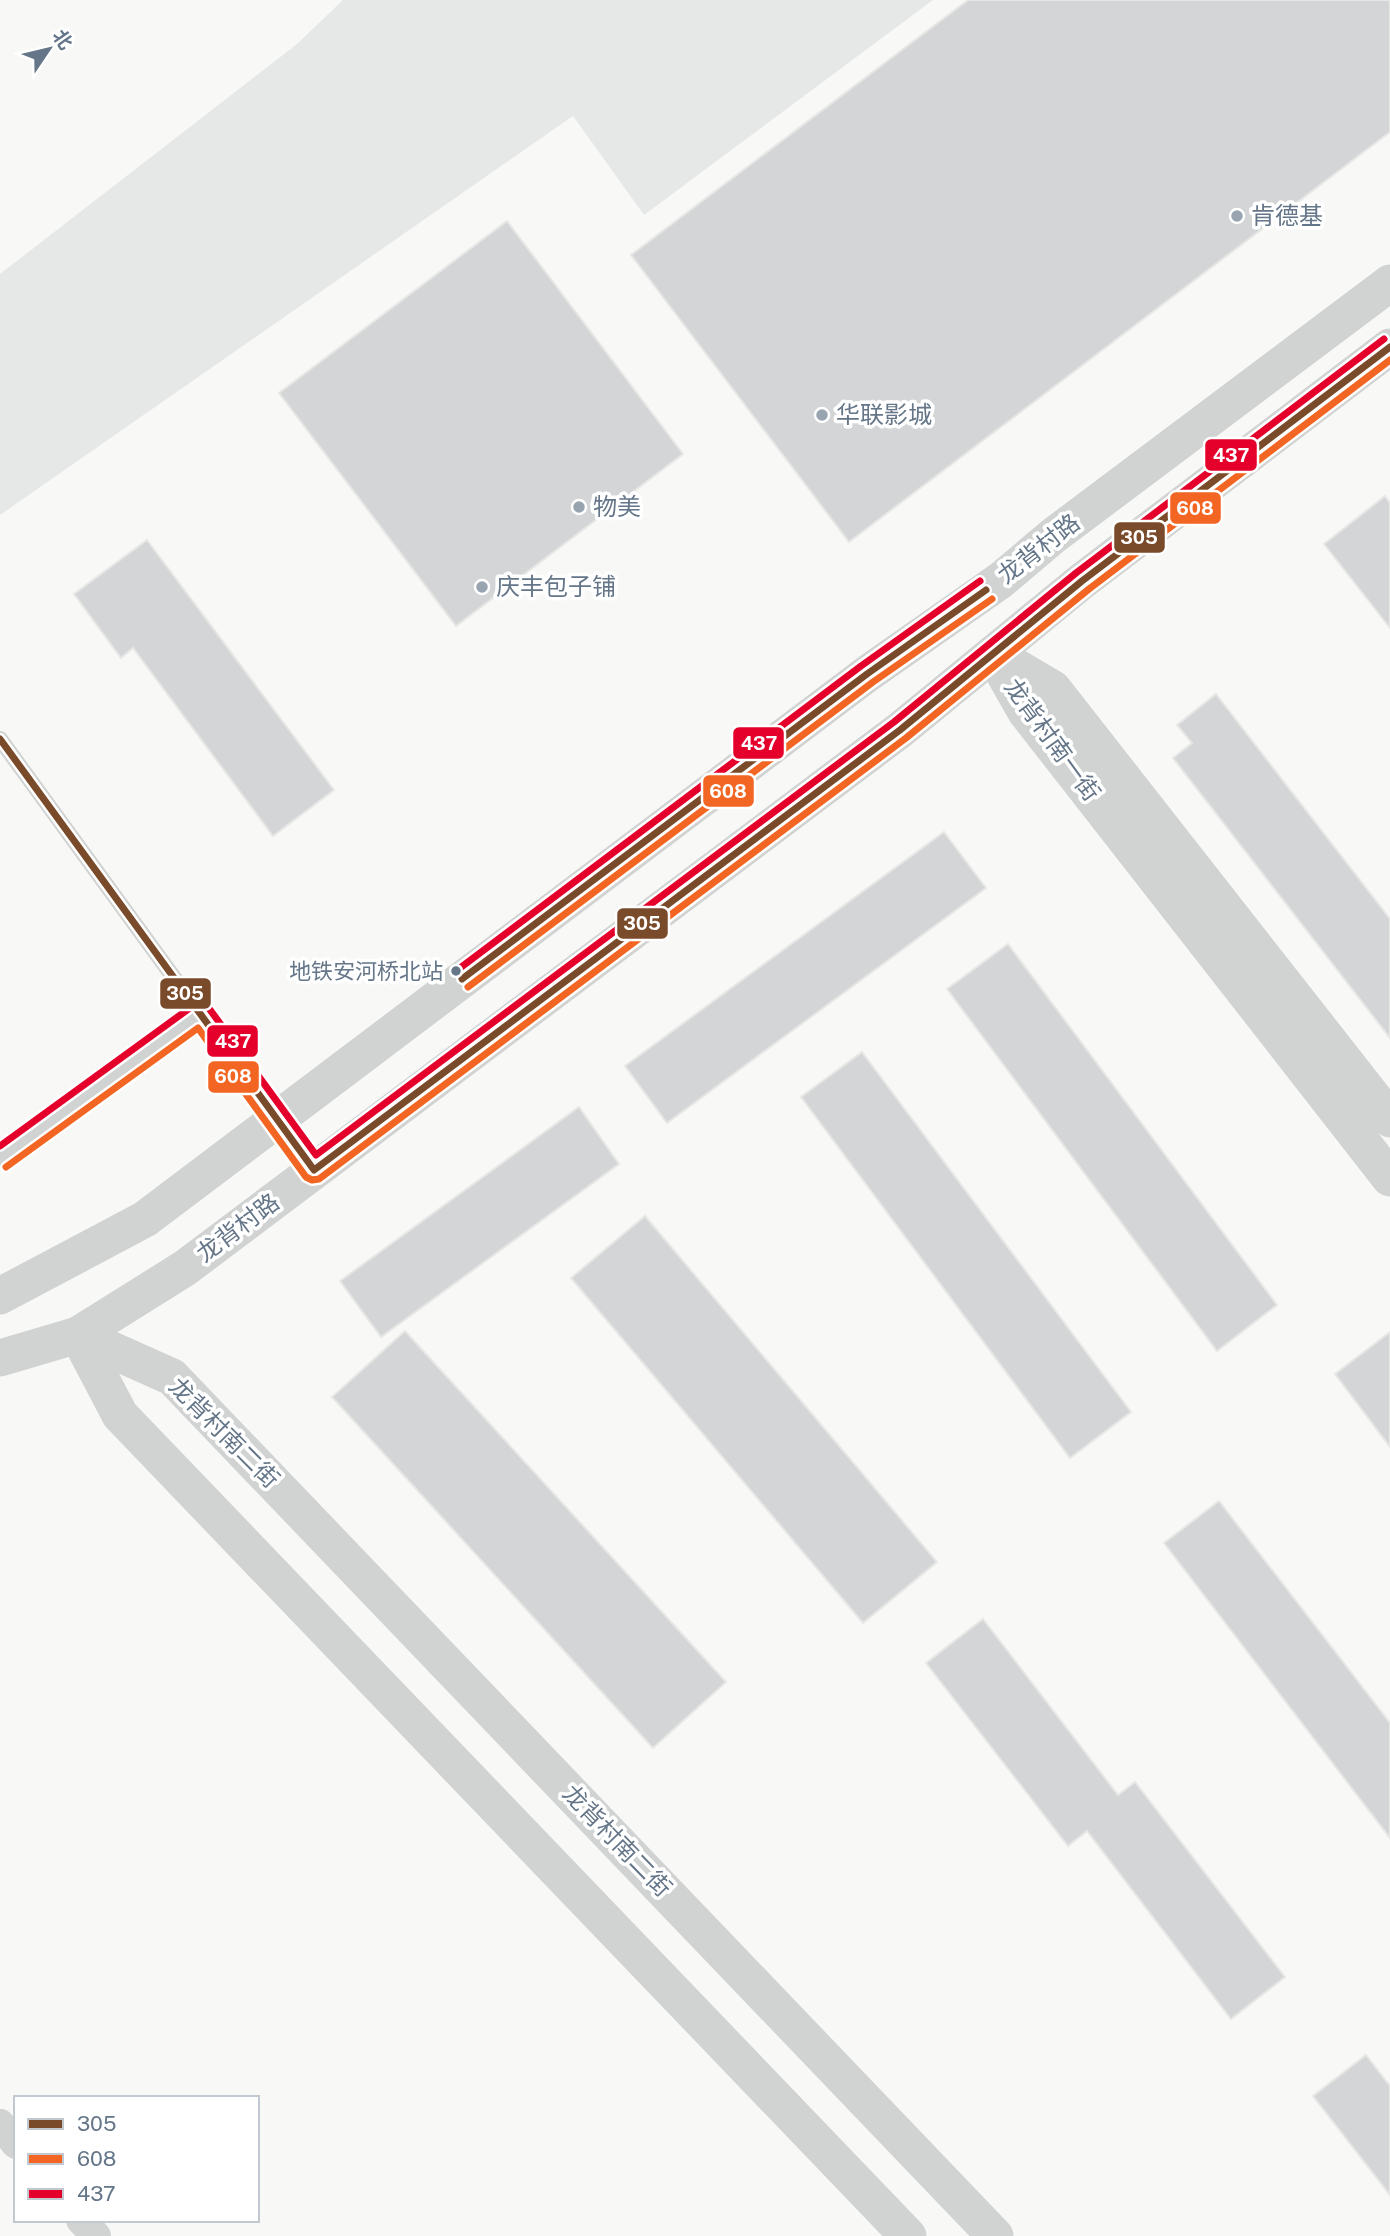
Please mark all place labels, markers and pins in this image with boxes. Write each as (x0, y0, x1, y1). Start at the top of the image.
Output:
place label: 肯德基 (1251, 201, 1323, 229)
marker: 肯德基 (1229, 208, 1245, 224)
place label: 华联影城 (836, 400, 932, 428)
marker: 华联影城 (814, 407, 830, 423)
place label: 物美 (593, 492, 641, 520)
marker: 物美 (571, 499, 587, 515)
place label: 庆丰包子铺 (496, 572, 616, 600)
marker: 庆丰包子铺 (474, 579, 490, 595)
place label: 地铁安河桥北站 (289, 958, 443, 984)
marker: 地铁安河桥北站 (449, 964, 463, 978)

